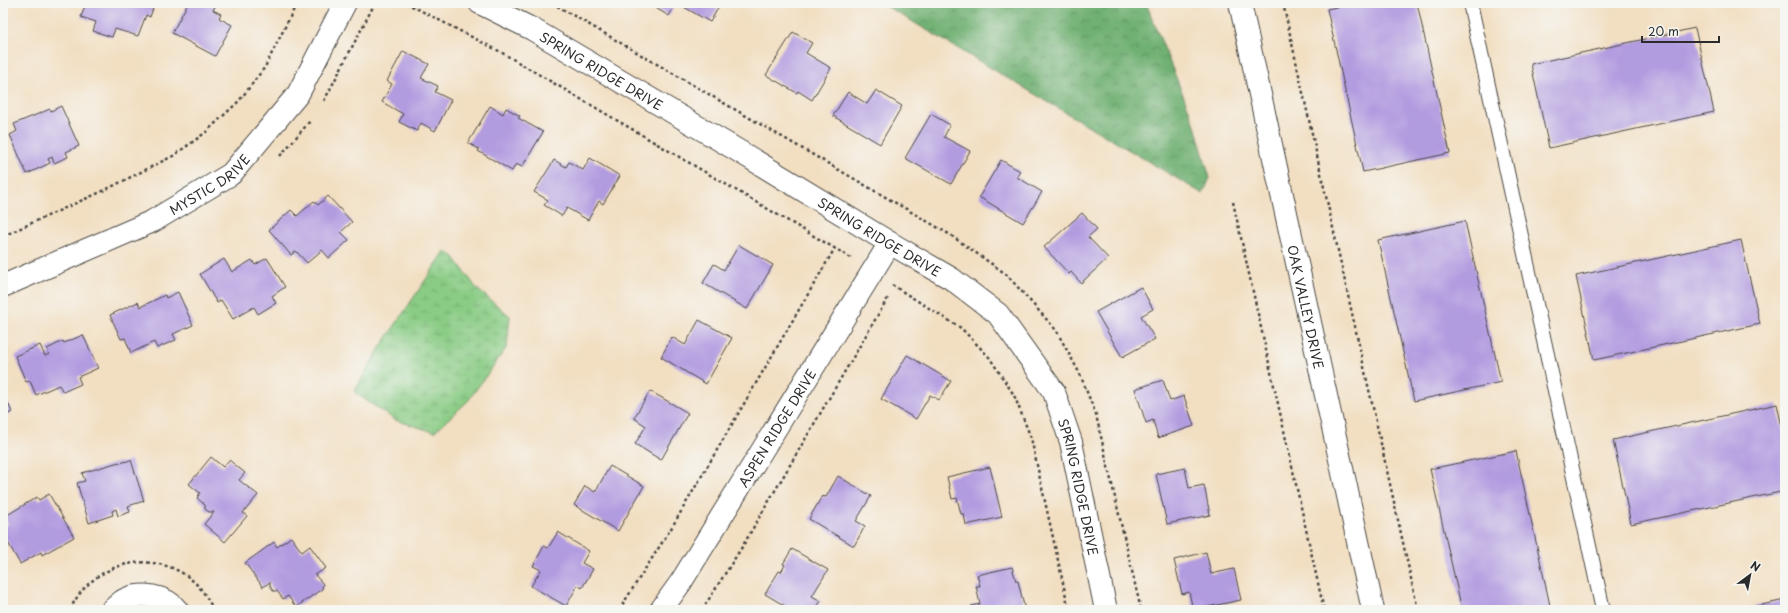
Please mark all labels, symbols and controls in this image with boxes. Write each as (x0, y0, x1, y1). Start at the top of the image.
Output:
scale bar (1642, 18, 1719, 44)
text: 20 m (1648, 22, 1679, 40)
street label: SPRING RIDGE DRIVE (536, 26, 667, 114)
street label: MYSTIC DRIVE (165, 149, 254, 219)
street label: SPRING RIDGE DRIVE (815, 192, 945, 280)
street label: OAK VALLEY DRIVE (1284, 243, 1329, 371)
street label: ASPEN RIDGE DRIVE (733, 365, 820, 490)
street label: SPRING RIDGE DRIVE (1054, 416, 1104, 557)
north arrow (1730, 555, 1770, 595)
text: N (1747, 557, 1764, 576)

